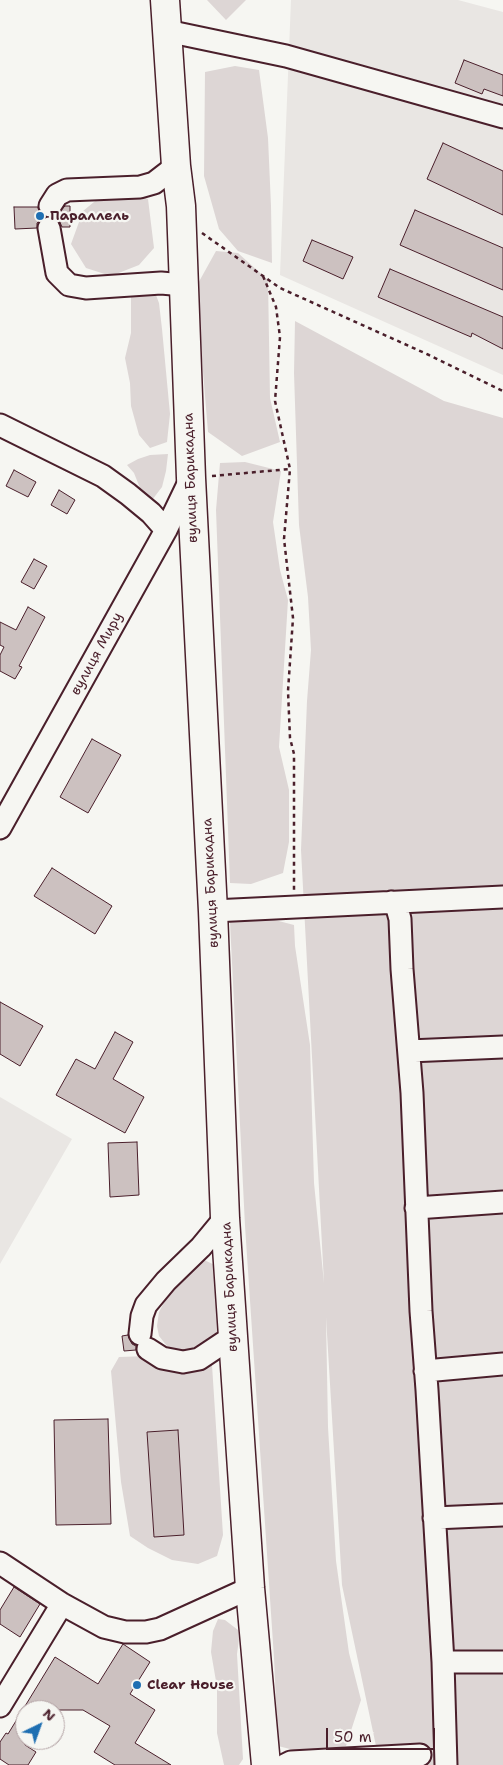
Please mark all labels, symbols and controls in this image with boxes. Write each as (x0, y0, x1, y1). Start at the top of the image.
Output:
place label: Параллель (50, 208, 129, 224)
marker: Параллель (34, 210, 46, 222)
street label: вулиця Барикадна (180, 413, 202, 543)
street label: вулиця Миру (67, 610, 127, 698)
street label: вулиця Барикадна (199, 818, 223, 948)
street label: вулиця Барикадна (218, 1222, 242, 1352)
place label: Clear House (147, 1677, 234, 1693)
marker: Clear House (131, 1679, 143, 1691)
north arrow (15, 1700, 65, 1750)
text: N (39, 1704, 60, 1725)
scale bar (328, 1718, 437, 1750)
text: 50 m (334, 1727, 372, 1747)

